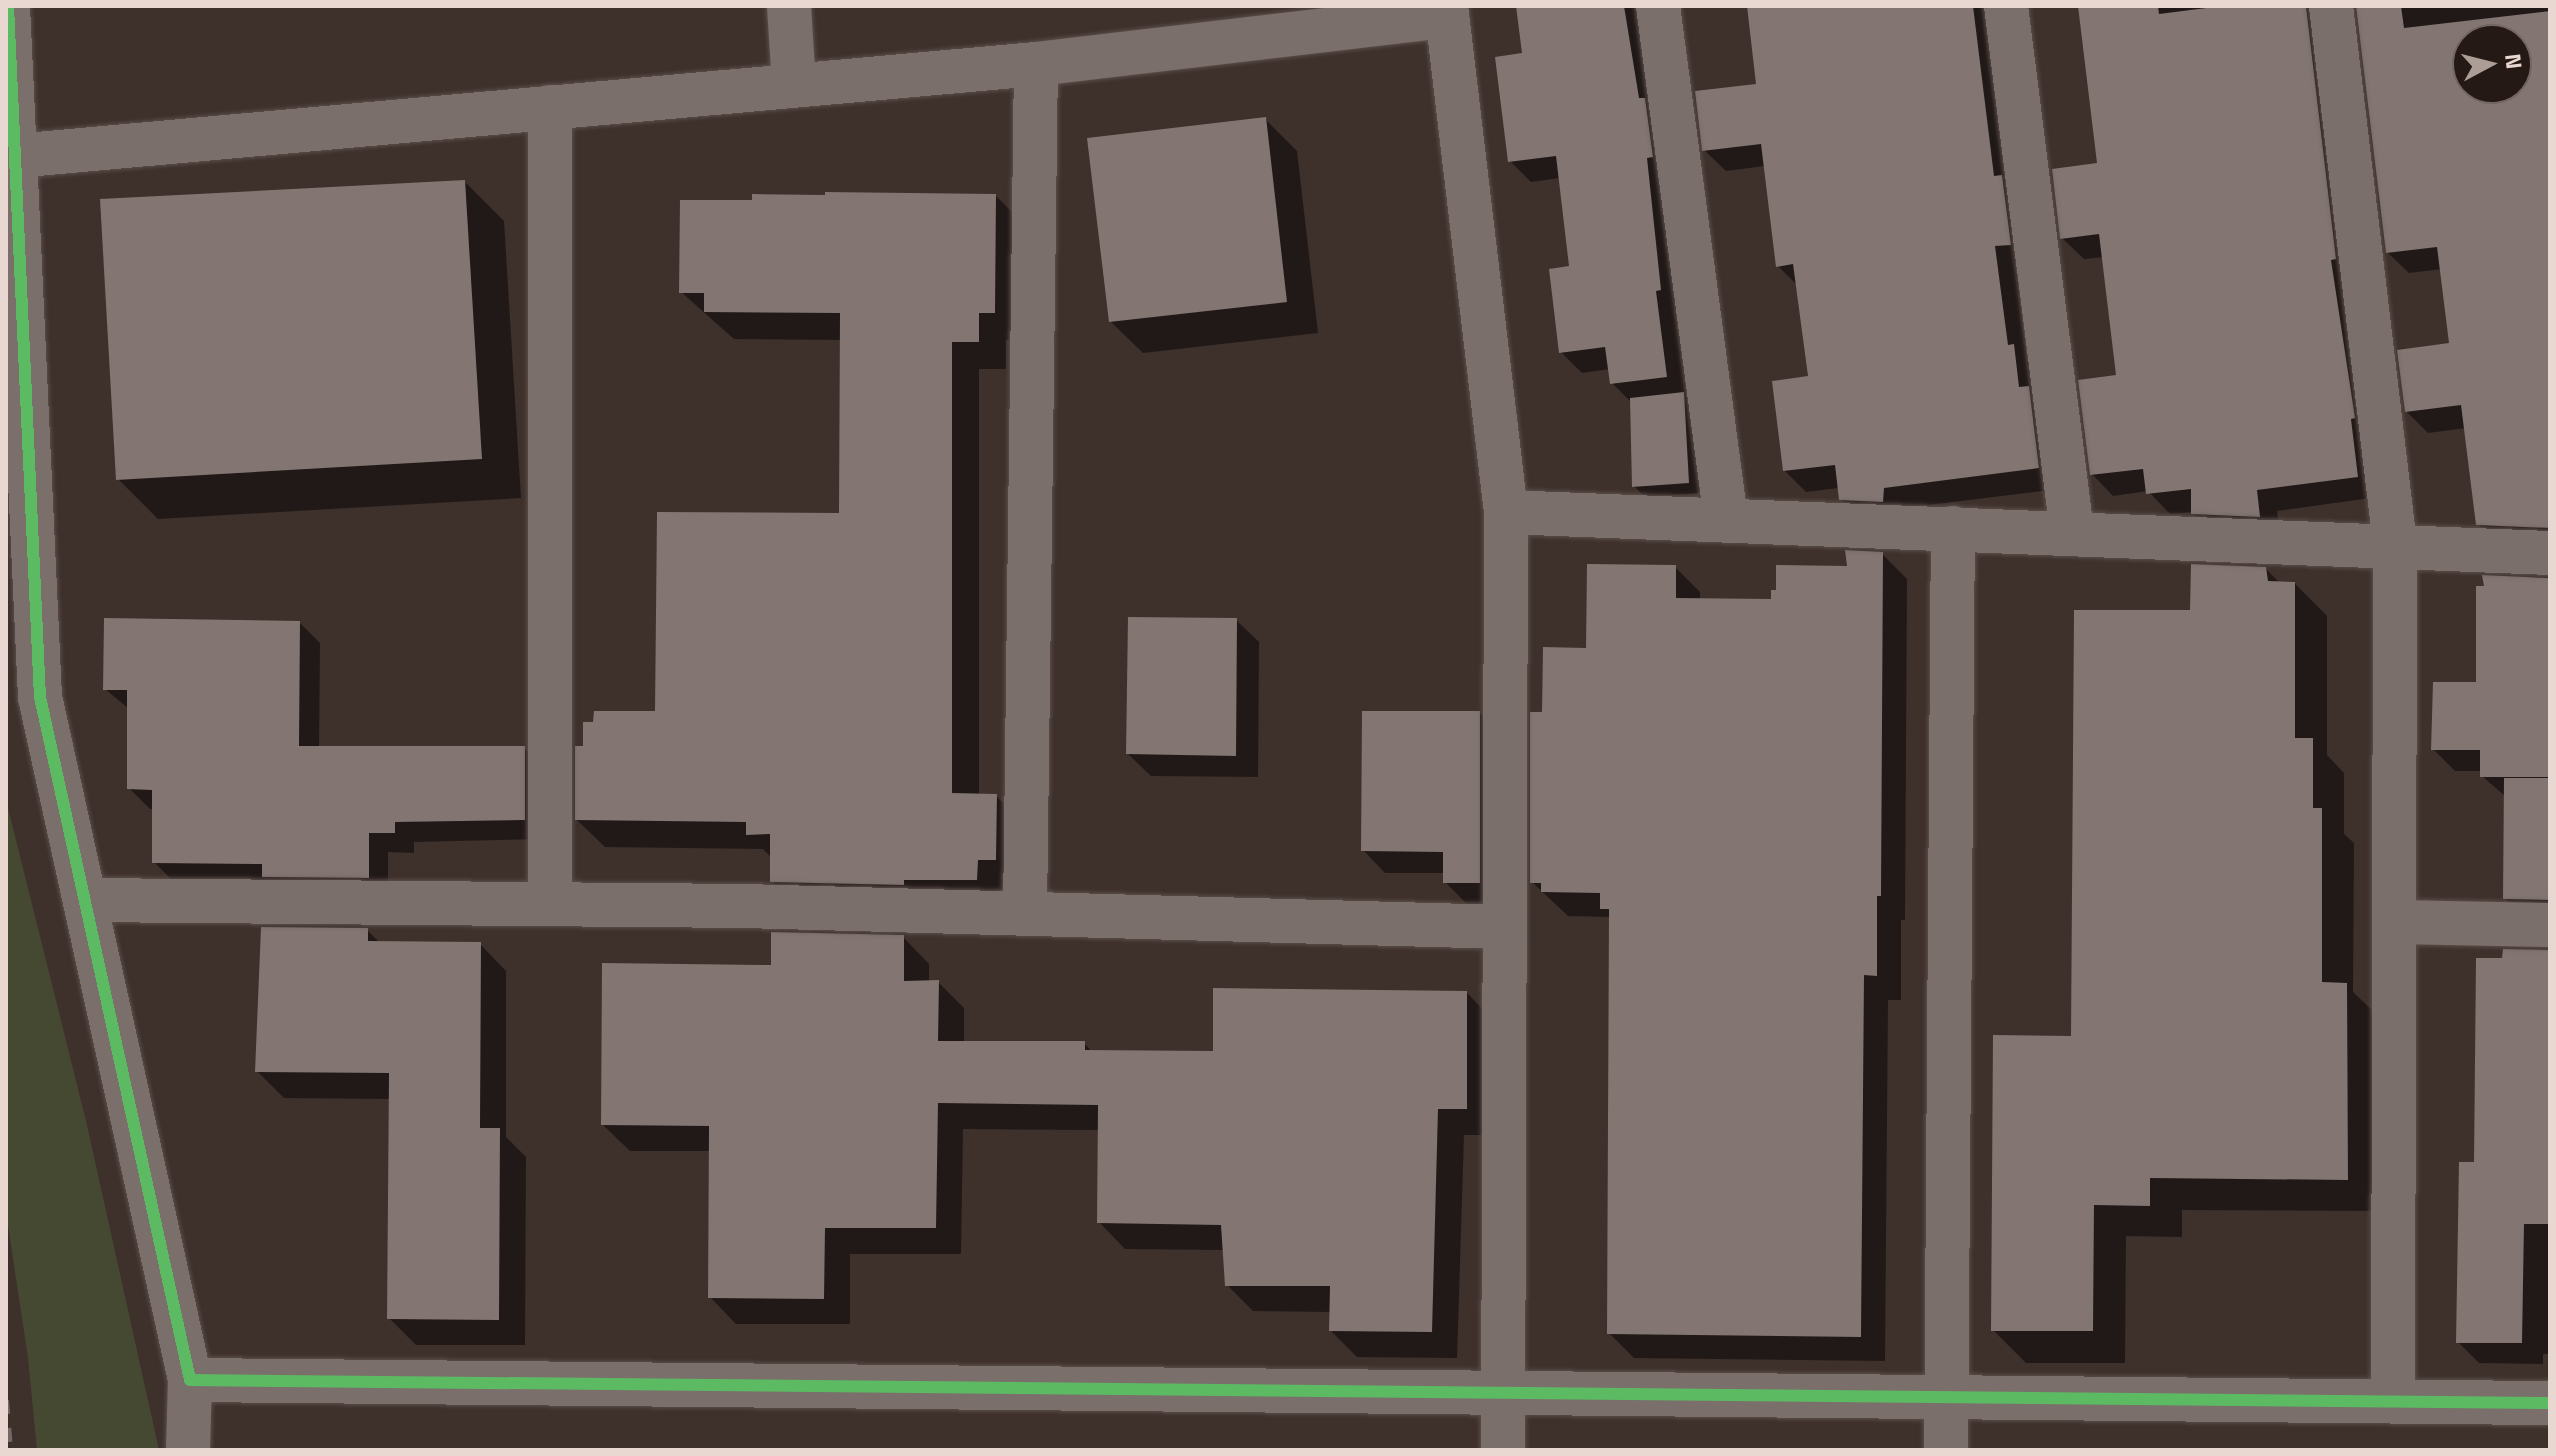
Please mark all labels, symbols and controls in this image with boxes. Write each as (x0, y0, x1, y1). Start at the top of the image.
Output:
north arrow (2452, 24, 2532, 104)
text: N (2496, 52, 2532, 71)

